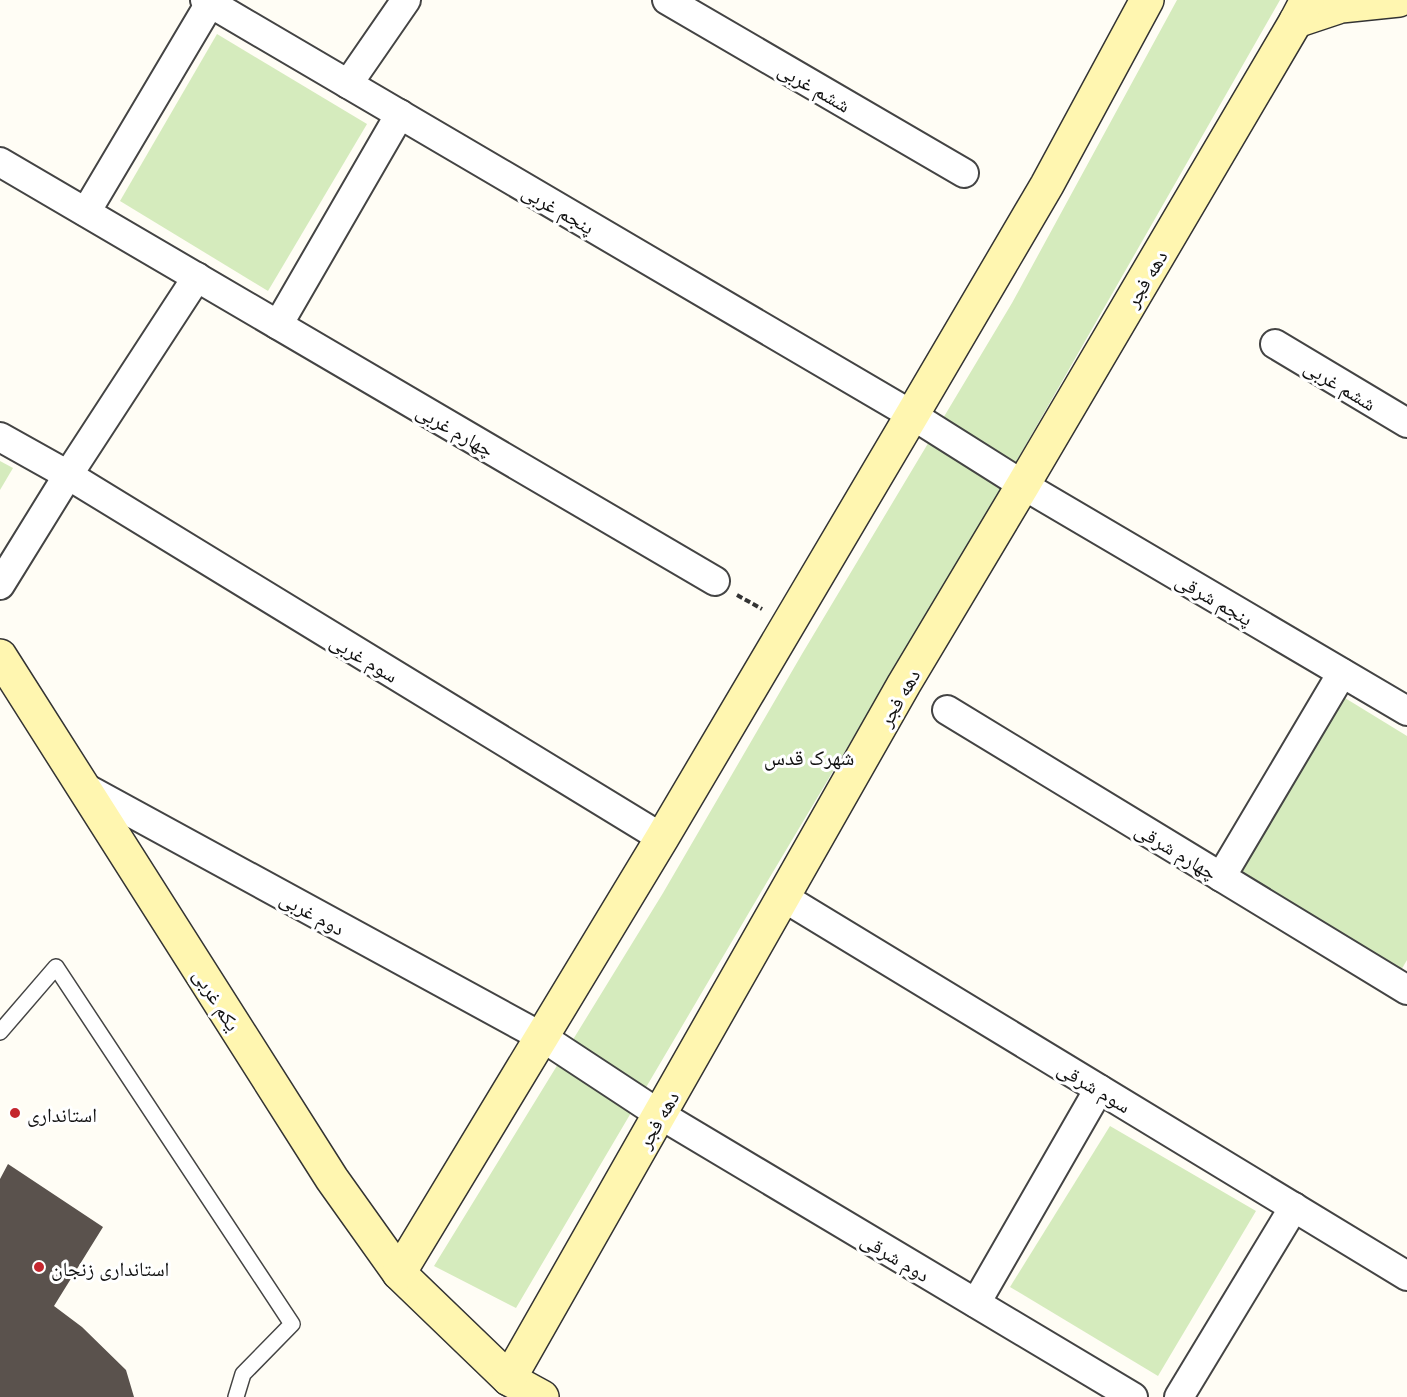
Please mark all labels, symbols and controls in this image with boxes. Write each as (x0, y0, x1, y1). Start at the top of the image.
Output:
street label: ششم غربی (773, 54, 856, 119)
street label: پنجم غربی (517, 177, 600, 241)
street label: دهه فجر (1117, 244, 1173, 312)
street label: ششم غربی (1299, 352, 1382, 418)
street label: چهارم غربی (411, 396, 500, 464)
street label: پنجم شرقی (1170, 565, 1259, 633)
street label: سوم غربی (325, 626, 404, 690)
street label: دهه فجر (870, 663, 925, 732)
district label: شهرک قدس (764, 742, 854, 771)
street label: چهارم شرقی (1130, 815, 1223, 887)
street label: دوم غربی (275, 883, 350, 942)
street label: یکم غربی (187, 963, 248, 1036)
street label: سوم شرقی (1052, 1054, 1137, 1120)
street label: دهه فجر (629, 1085, 684, 1154)
place label: استانداری (27, 1100, 97, 1127)
marker: استانداری (8, 1106, 22, 1120)
street label: دوم شرقی (856, 1225, 935, 1289)
place label: استانداری زنجان (51, 1254, 169, 1281)
marker: استانداری زنجان (32, 1260, 46, 1274)

